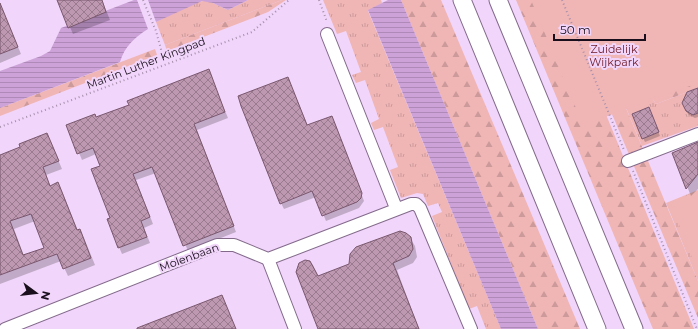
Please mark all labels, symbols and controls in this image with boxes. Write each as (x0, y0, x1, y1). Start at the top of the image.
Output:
scale bar (554, 16, 645, 42)
text: 50 m (560, 22, 591, 37)
street label: Martin Luther Kingpad (85, 34, 207, 92)
park label: Zuidelijk Wijkpark (589, 42, 639, 69)
street label: Molenbaan (157, 240, 221, 274)
north arrow (16, 273, 56, 313)
text: N (38, 289, 54, 302)

